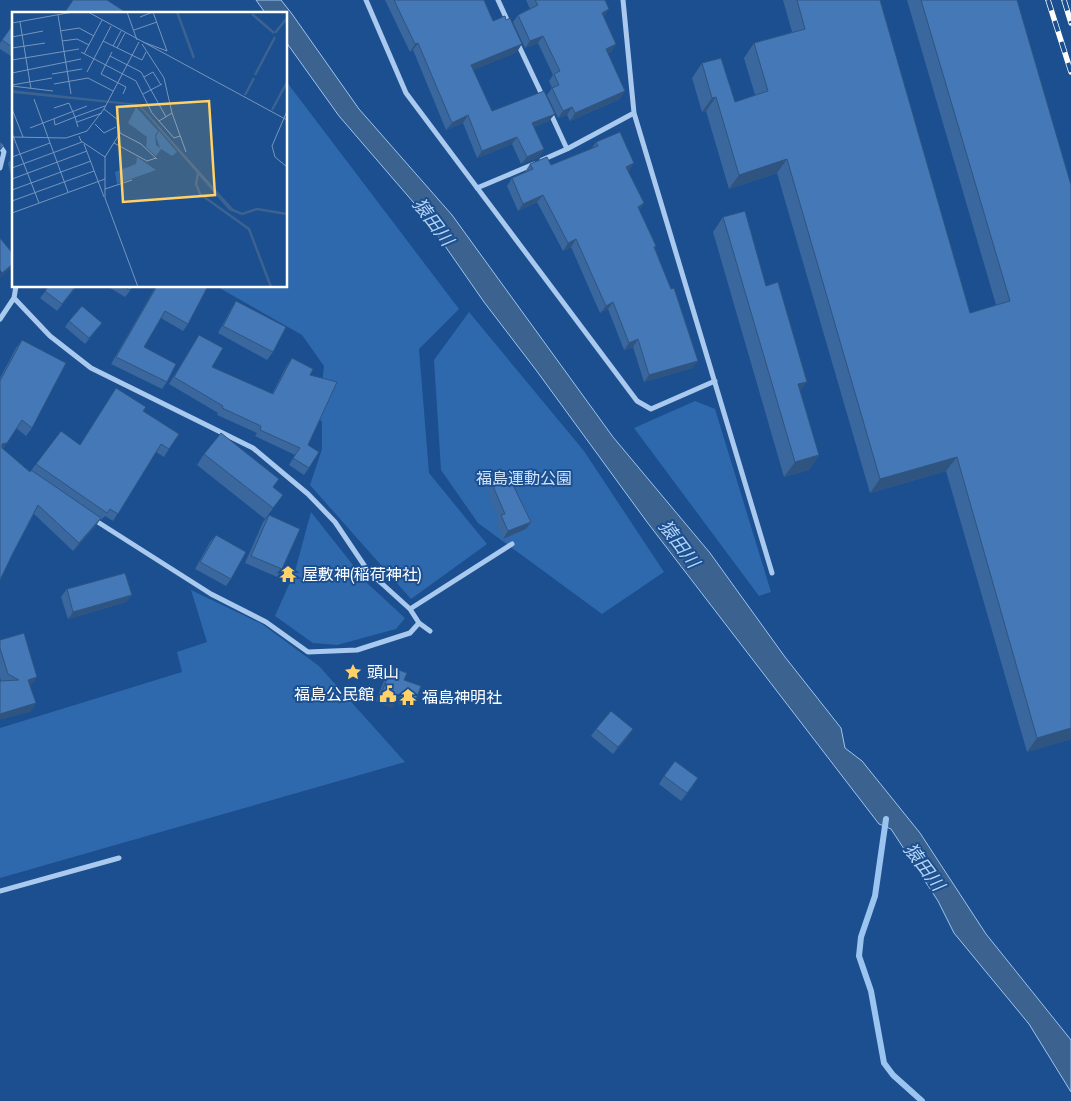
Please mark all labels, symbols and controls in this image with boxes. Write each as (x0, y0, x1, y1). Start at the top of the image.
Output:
inset map (12, 12, 288, 288)
water label: 猿田川 (409, 194, 459, 251)
park label: 福島運動公園 (476, 469, 572, 487)
water label: 猿田川 (655, 516, 705, 573)
temple icon: 屋敷神(稲荷神社) (278, 564, 298, 584)
place label: 屋敷神(稲荷神社) (302, 565, 422, 584)
place icon: 頭山 (343, 662, 363, 682)
place label: 頭山 (367, 663, 399, 681)
public building icon: 福島公民館 (378, 684, 398, 704)
place label: 福島公民館 (294, 685, 374, 703)
temple icon: 福島神明社 (398, 687, 418, 707)
place label: 福島神明社 (422, 688, 502, 706)
water label: 猿田川 (900, 839, 950, 896)

